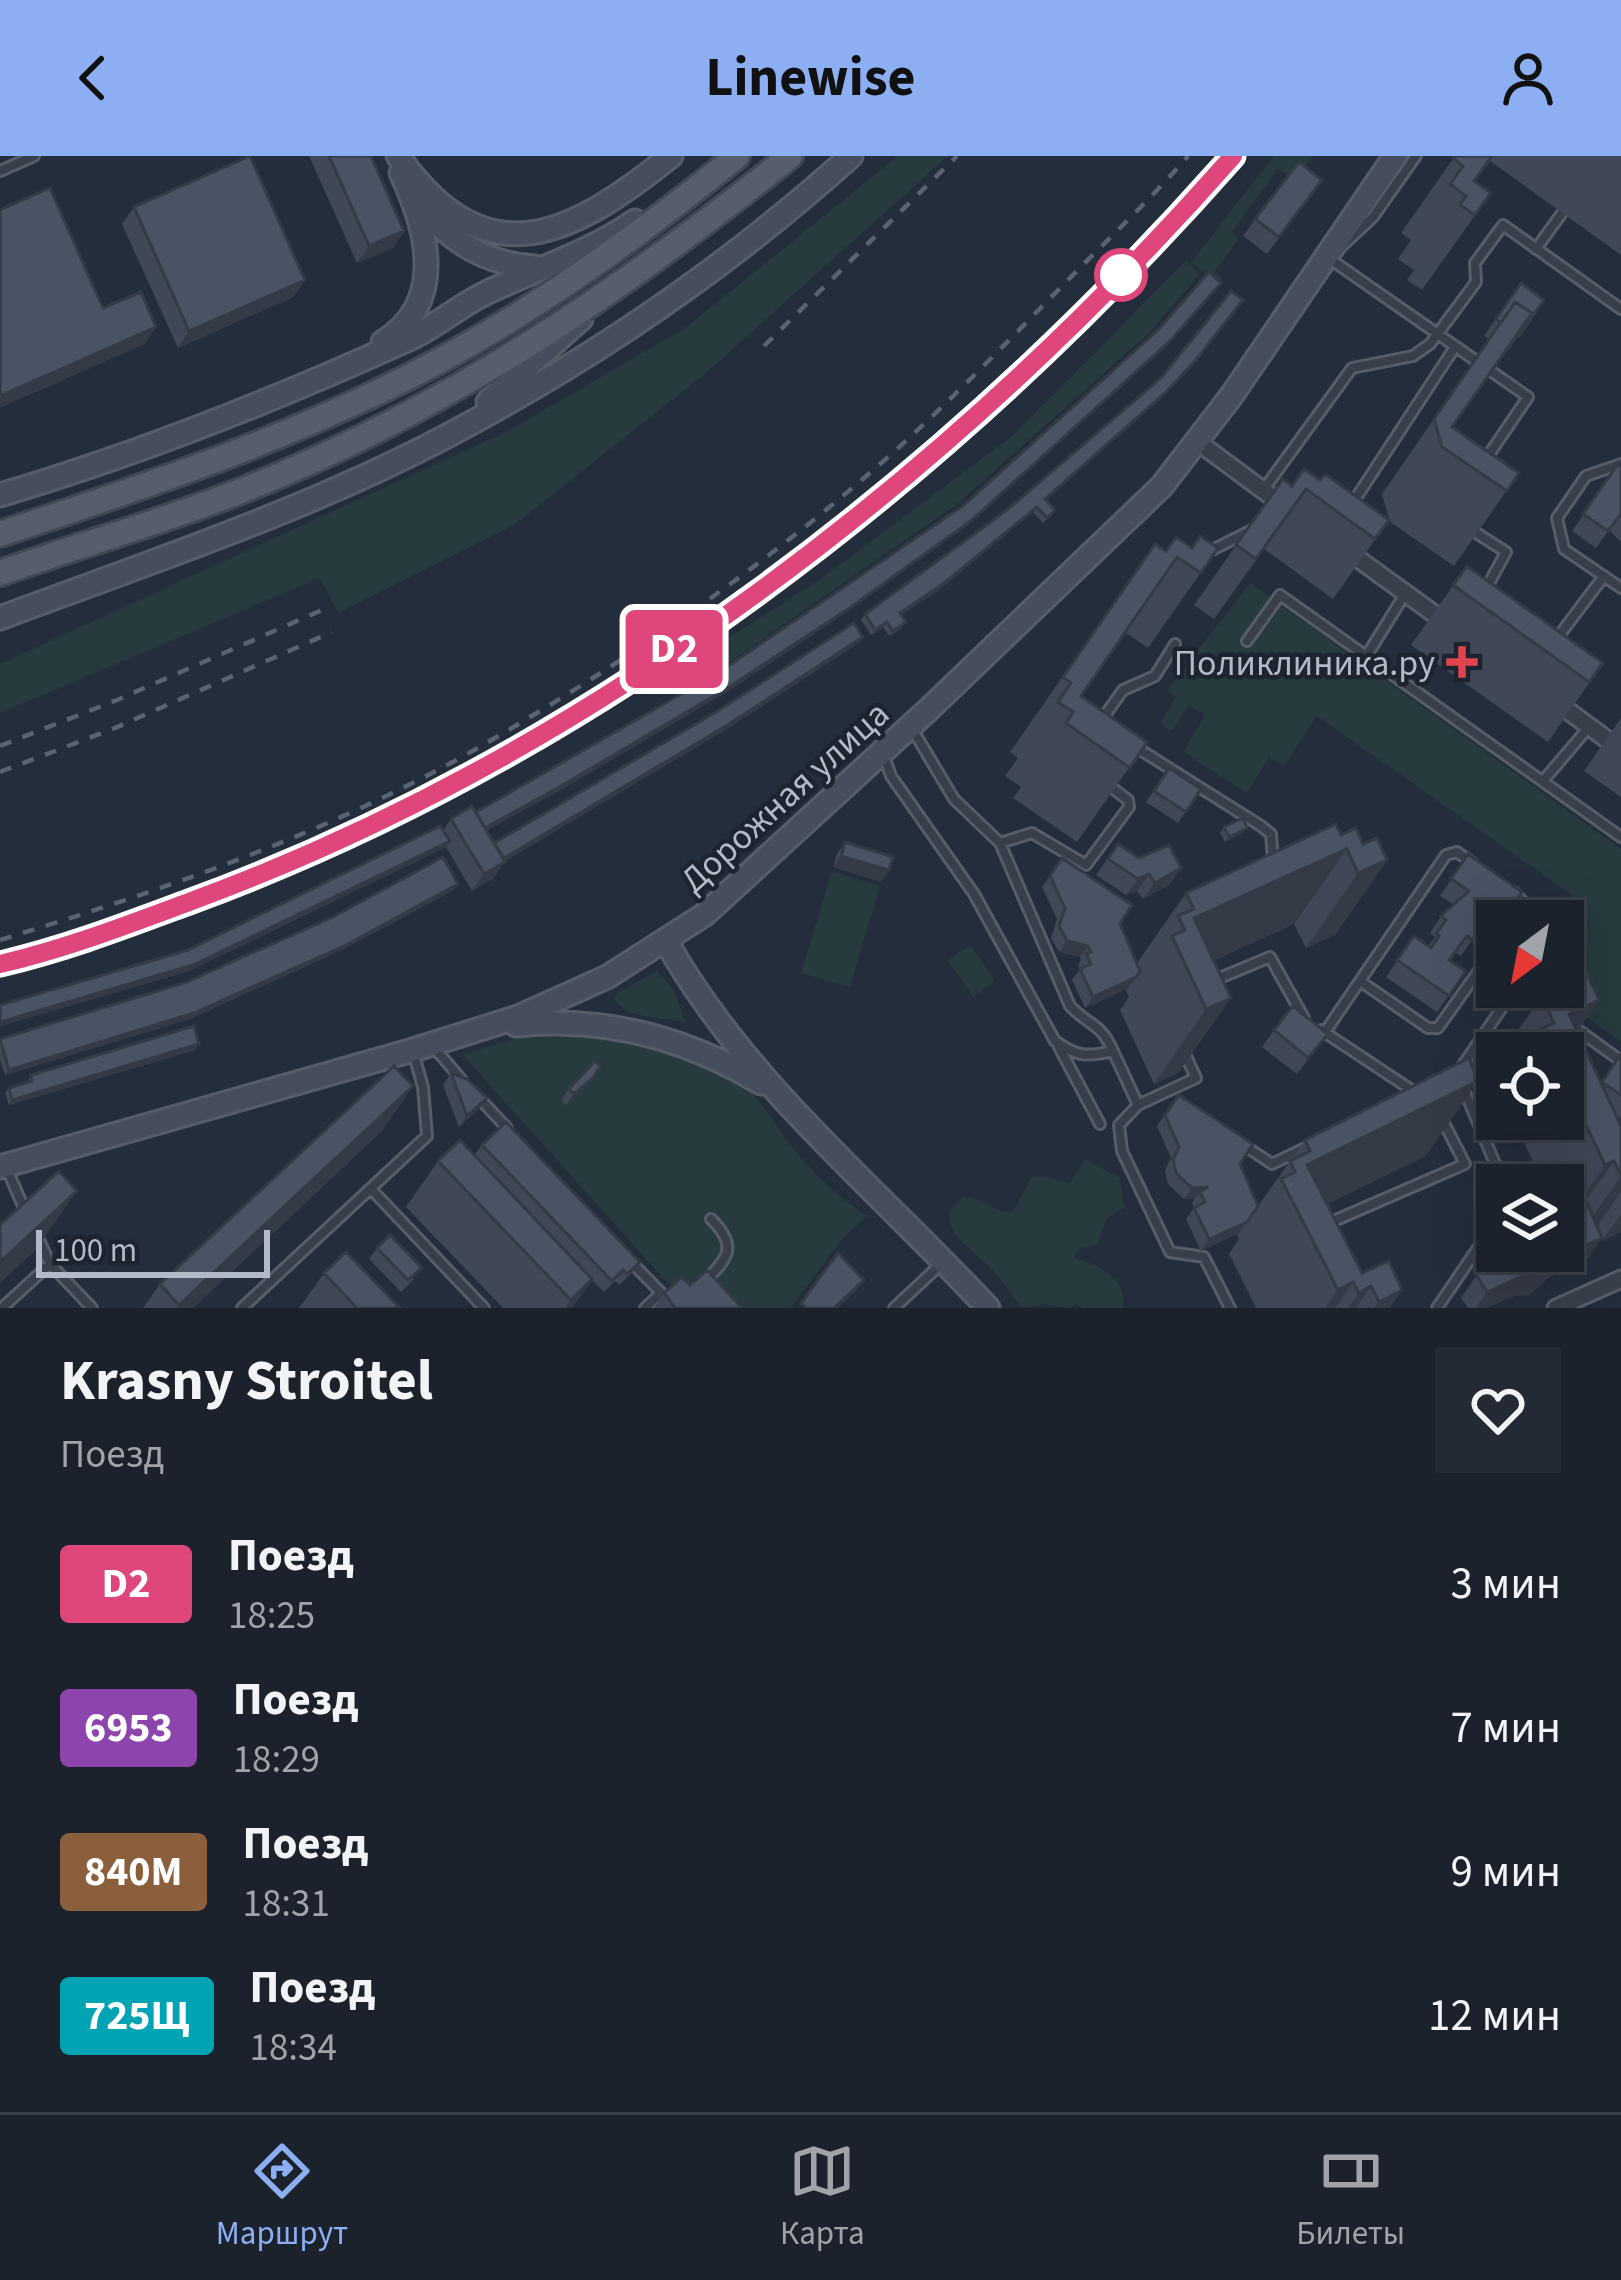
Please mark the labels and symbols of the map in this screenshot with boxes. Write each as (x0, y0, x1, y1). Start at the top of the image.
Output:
unlabelled marker (1096, 250, 1146, 300)
line badge: D2 (620, 610, 728, 688)
place label: Поликлиника.ру (1174, 638, 1435, 689)
marker: Поликлиника.ру (1446, 646, 1478, 678)
street label: Дорожная улица (669, 689, 901, 905)
north arrow (1476, 900, 1584, 1008)
scale bar (36, 1224, 270, 1277)

